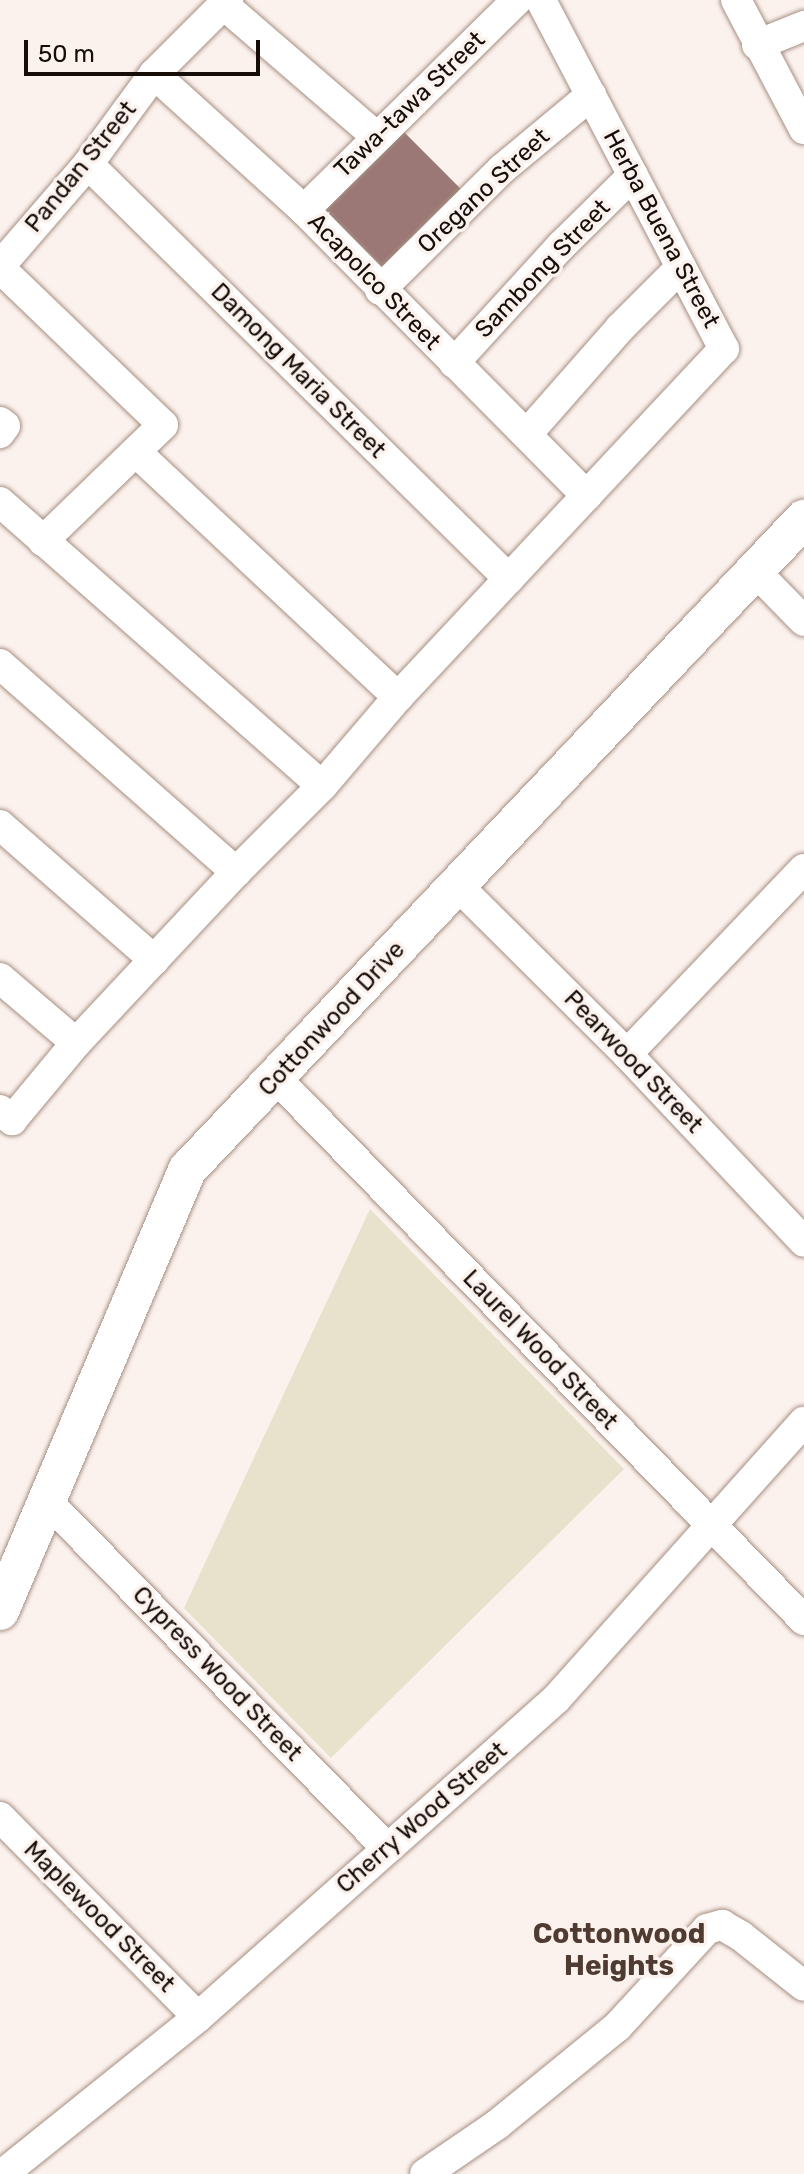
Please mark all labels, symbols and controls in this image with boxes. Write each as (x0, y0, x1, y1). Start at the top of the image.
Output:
scale bar (28, 24, 264, 74)
street label: Tawa-tawa Street (329, 26, 491, 184)
text: 50 m (38, 40, 95, 68)
street label: Pandan Street (19, 96, 143, 238)
street label: Oregano Street (412, 123, 556, 259)
street label: Herba Buena Street (597, 125, 725, 333)
street label: Sambong Street (470, 194, 616, 344)
street label: Acapolco Street (302, 208, 446, 356)
street label: Damong Maria Street (205, 278, 391, 464)
street label: Cottonwood Drive (253, 936, 411, 1102)
street label: Pearwood Street (558, 985, 708, 1139)
street label: Laurel Wood Street (456, 1264, 624, 1436)
street label: Cypress Wood Street (126, 1581, 308, 1767)
street label: Cherry Wood Street (331, 1736, 513, 1900)
street label: Maplewood Street (18, 1836, 180, 1998)
district label: Cottonwood Heights (533, 1917, 705, 1983)

